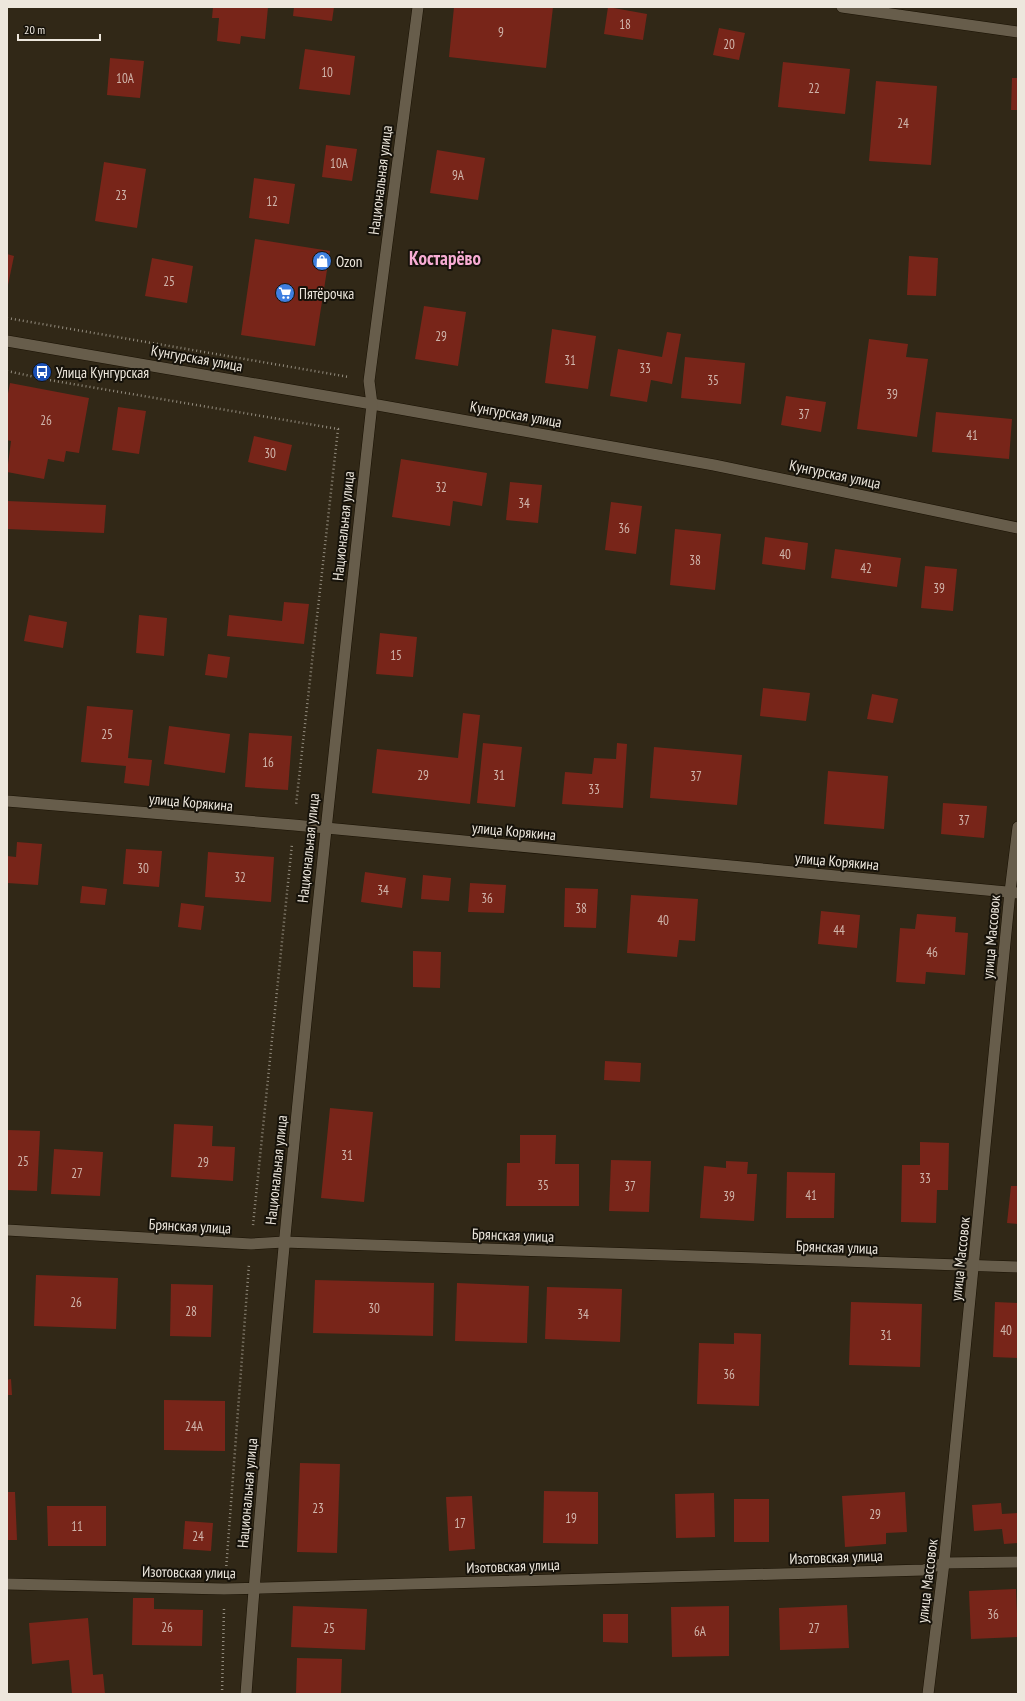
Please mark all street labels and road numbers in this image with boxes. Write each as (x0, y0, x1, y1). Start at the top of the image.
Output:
street label: Национальная улица (364, 124, 396, 236)
street label: Кунгурская улица (150, 341, 244, 375)
street label: Кунгурская улица (469, 397, 563, 431)
street label: Кунгурская улица (788, 455, 882, 493)
street label: Национальная улица (328, 470, 358, 582)
street label: улица Корякина (148, 789, 234, 815)
street label: Национальная улица (293, 792, 323, 904)
street label: улица Корякина (471, 818, 557, 844)
street label: улица Корякина (794, 848, 880, 874)
street label: улица Массовок (978, 894, 1004, 980)
street label: Национальная улица (261, 1114, 291, 1226)
street label: Брянская улица (148, 1214, 232, 1238)
street label: улица Массовок (946, 1216, 974, 1302)
street label: Брянская улица (472, 1224, 554, 1246)
street label: Брянская улица (796, 1236, 878, 1258)
street label: Национальная улица (233, 1437, 261, 1549)
street label: улица Массовок (912, 1538, 942, 1624)
street label: Изотовская улица (789, 1546, 883, 1568)
street label: Изотовская улица (466, 1555, 560, 1577)
street label: Изотовская улица (142, 1562, 236, 1582)

